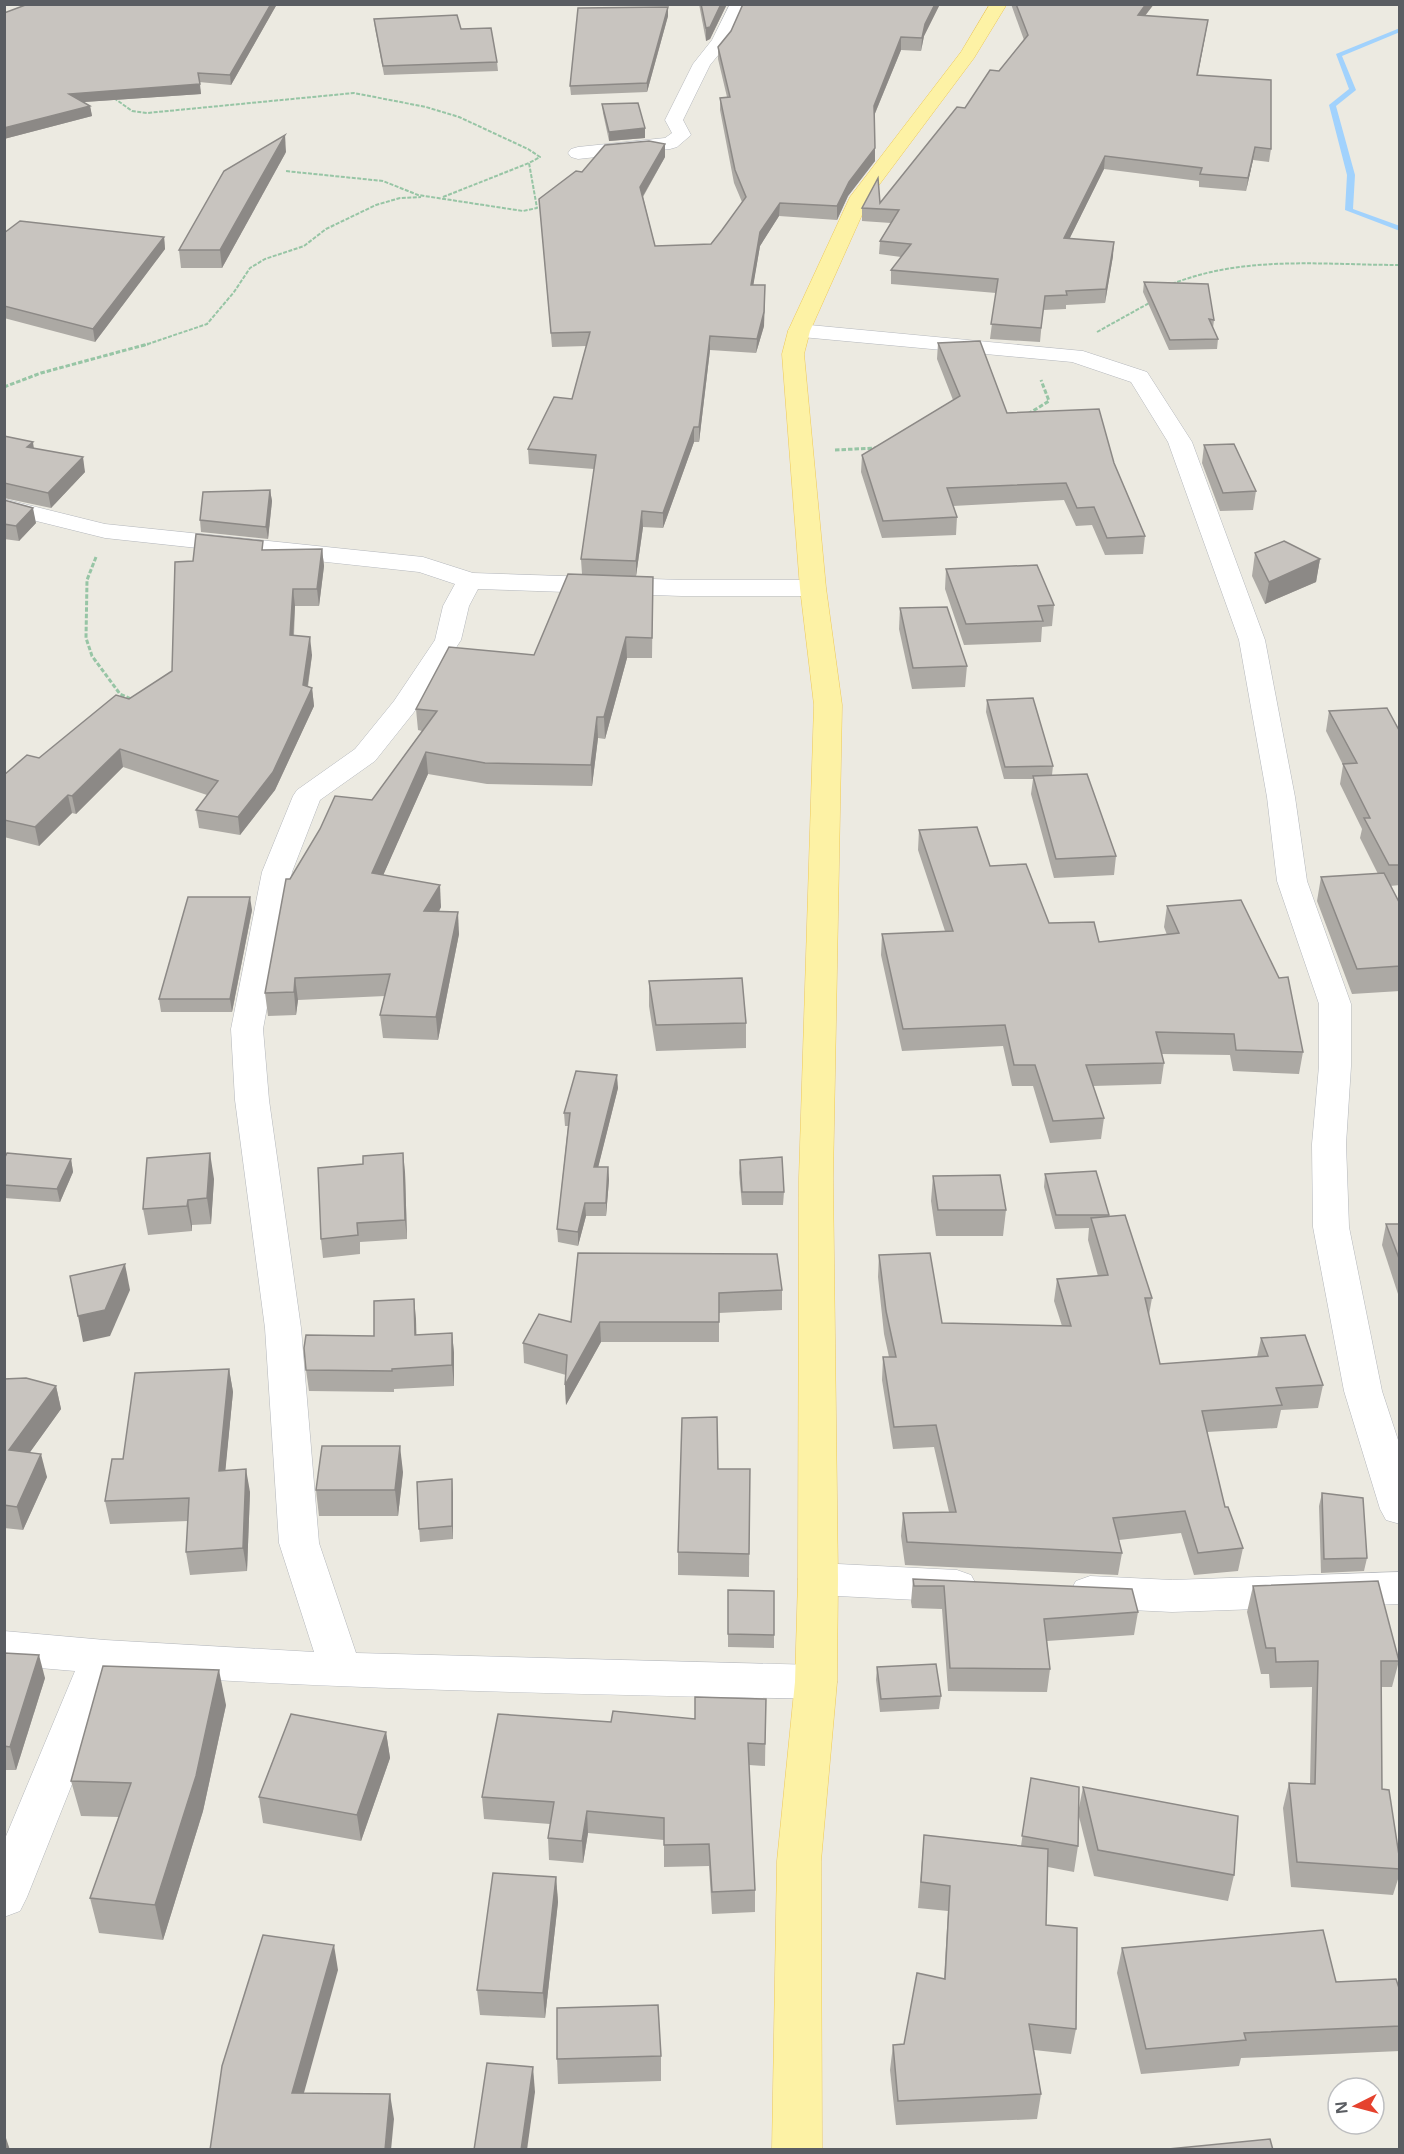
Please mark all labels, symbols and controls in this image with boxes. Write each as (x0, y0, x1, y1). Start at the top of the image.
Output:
north arrow (1326, 2076, 1386, 2136)
text: N (1329, 2100, 1353, 2115)

